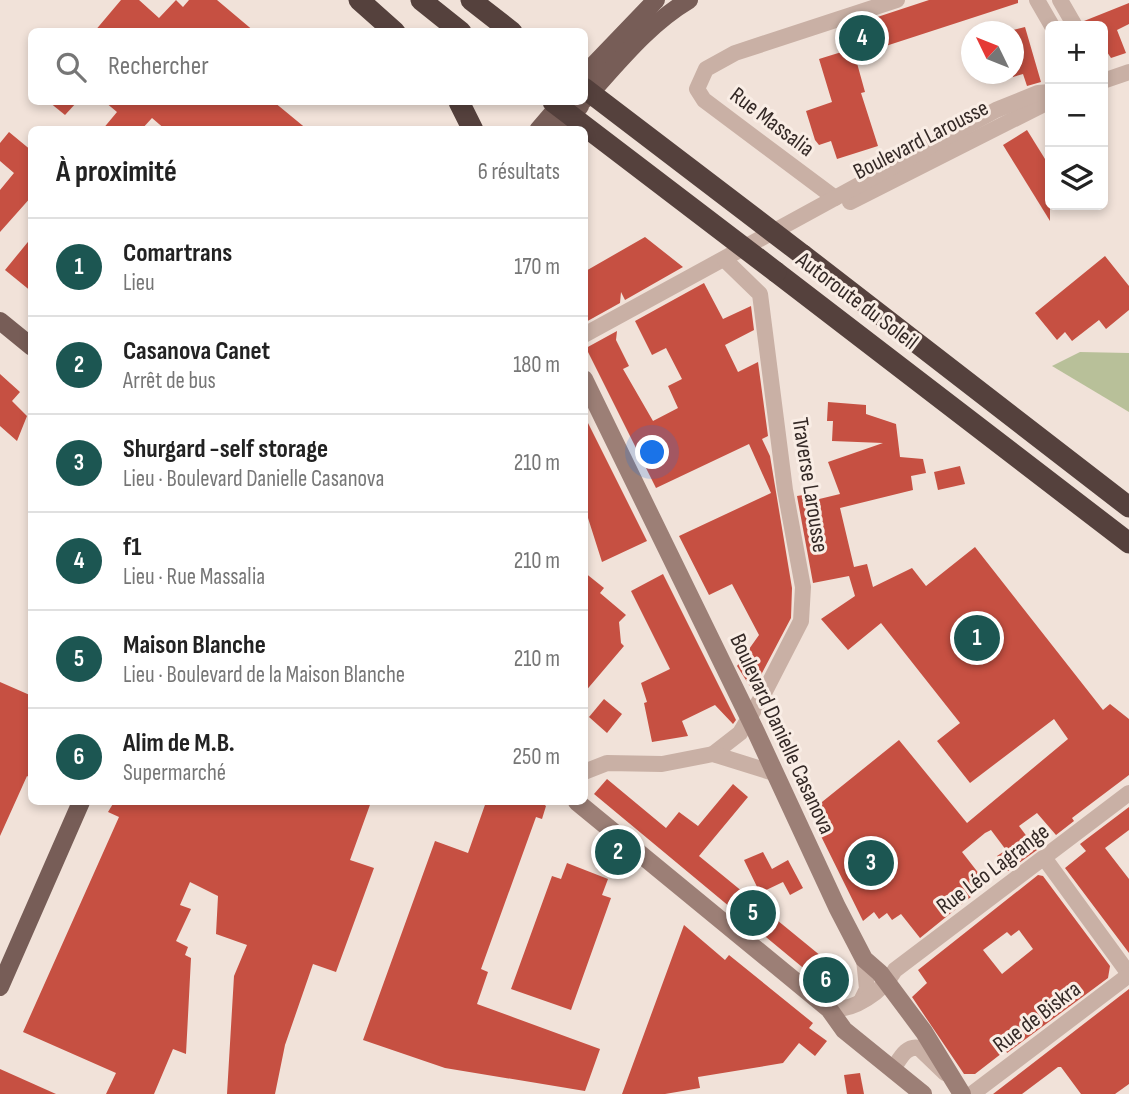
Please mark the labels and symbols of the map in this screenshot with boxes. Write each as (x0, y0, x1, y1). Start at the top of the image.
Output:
pin: 4 (839, 12, 885, 64)
north arrow (961, 21, 1024, 84)
street label: Rue Massalia (724, 81, 820, 163)
street label: Boulevard Larousse (849, 94, 993, 186)
street label: Autoroute du Soleil (790, 245, 923, 356)
street label: Traverse Larousse (786, 416, 834, 554)
your location (635, 435, 669, 469)
pin: 1 (954, 612, 1000, 664)
street label: Boulevard Danielle Casanova (723, 629, 841, 839)
street label: Rue Léo Lagrange (931, 818, 1055, 920)
pin: 2 (595, 826, 641, 878)
pin: 3 (848, 837, 894, 889)
pin: 5 (730, 887, 776, 939)
pin: 6 (803, 954, 849, 1006)
street label: Rue de Biskra (988, 975, 1086, 1059)

